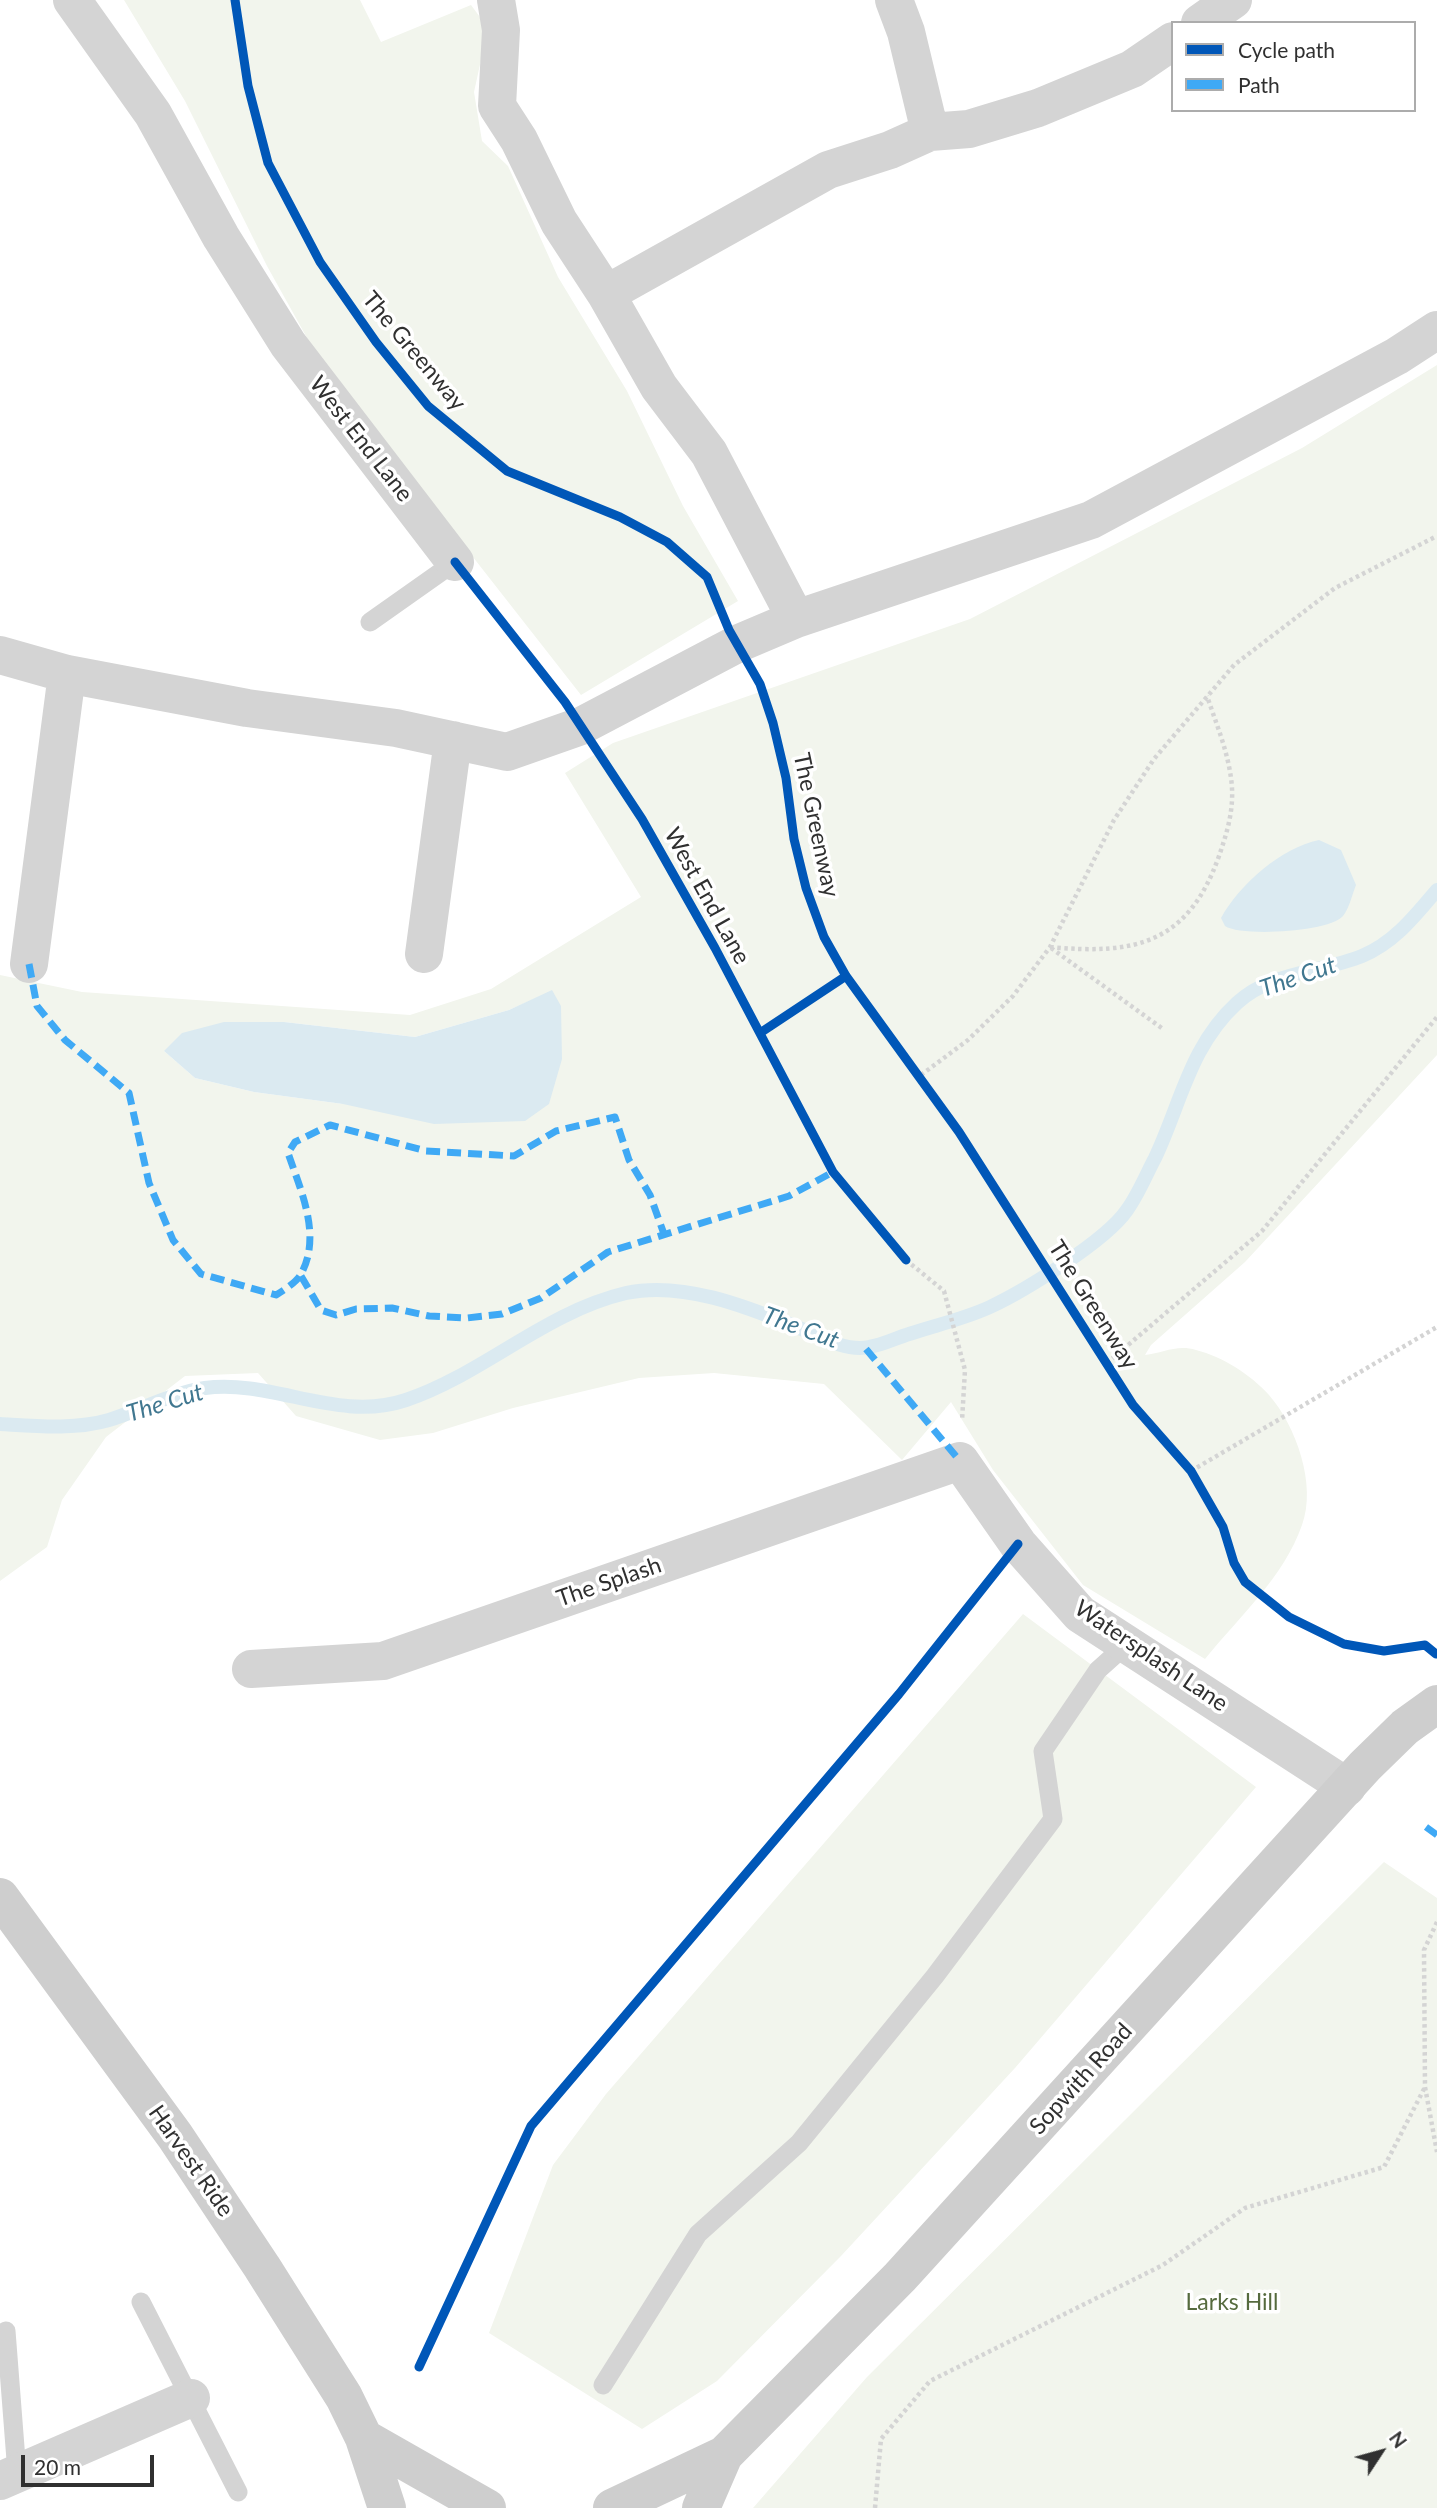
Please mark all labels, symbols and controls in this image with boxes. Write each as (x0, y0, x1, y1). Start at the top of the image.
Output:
legend (1171, 21, 1416, 112)
text: Cycle path (1238, 37, 1335, 62)
text: Path (1238, 72, 1280, 97)
street label: The Greenway (356, 286, 472, 416)
street label: West End Lane (303, 371, 419, 507)
street label: The Greenway (787, 750, 845, 900)
street label: West End Lane (658, 823, 756, 969)
water label: The Cut (1256, 951, 1340, 1003)
street label: The Greenway (1042, 1235, 1144, 1375)
water label: The Cut (759, 1301, 843, 1355)
water label: The Cut (123, 1378, 207, 1428)
street label: The Splash (553, 1551, 665, 1613)
street label: Watersplash Lane (1069, 1594, 1233, 1718)
street label: Sopwith Road (1024, 2018, 1138, 2140)
street label: Harvest Ride (143, 2100, 239, 2222)
park label: Larks Hill (1186, 2289, 1278, 2317)
north arrow (1346, 2417, 1416, 2487)
text: N (1385, 2427, 1412, 2452)
scale bar (24, 2442, 158, 2486)
text: 20 m (34, 2454, 81, 2479)

